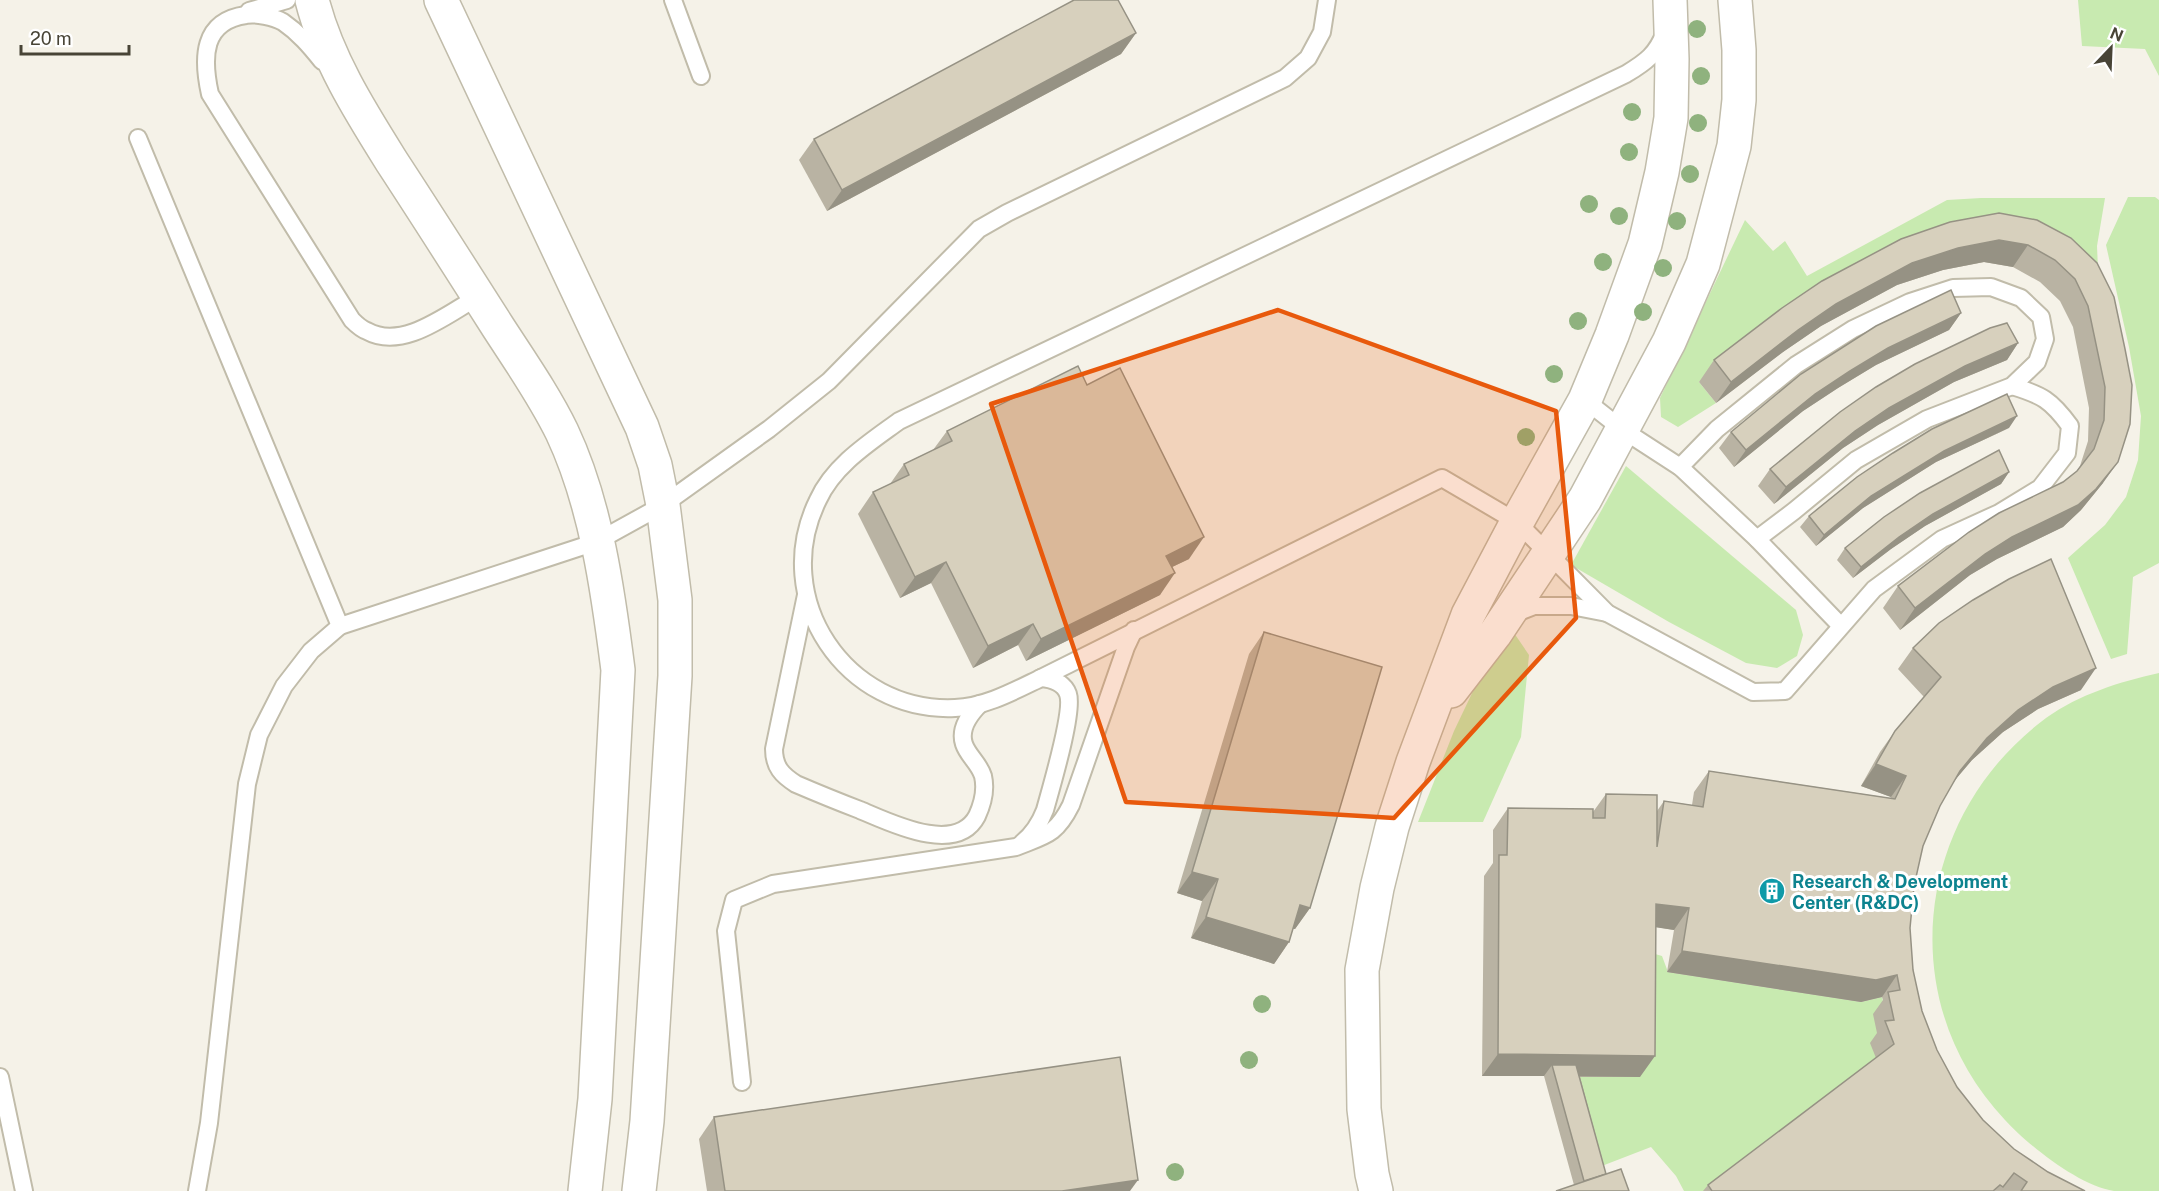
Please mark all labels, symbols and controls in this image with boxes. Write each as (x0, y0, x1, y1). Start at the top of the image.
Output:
scale bar (21, 18, 129, 56)
north arrow (2081, 18, 2141, 78)
text: N (2107, 23, 2126, 46)
text: 20 m (30, 28, 72, 49)
place label: Research & Development Center (R&DC) (1792, 871, 2008, 913)
building icon: Research & Development Center (R&DC) (1757, 876, 1787, 906)

